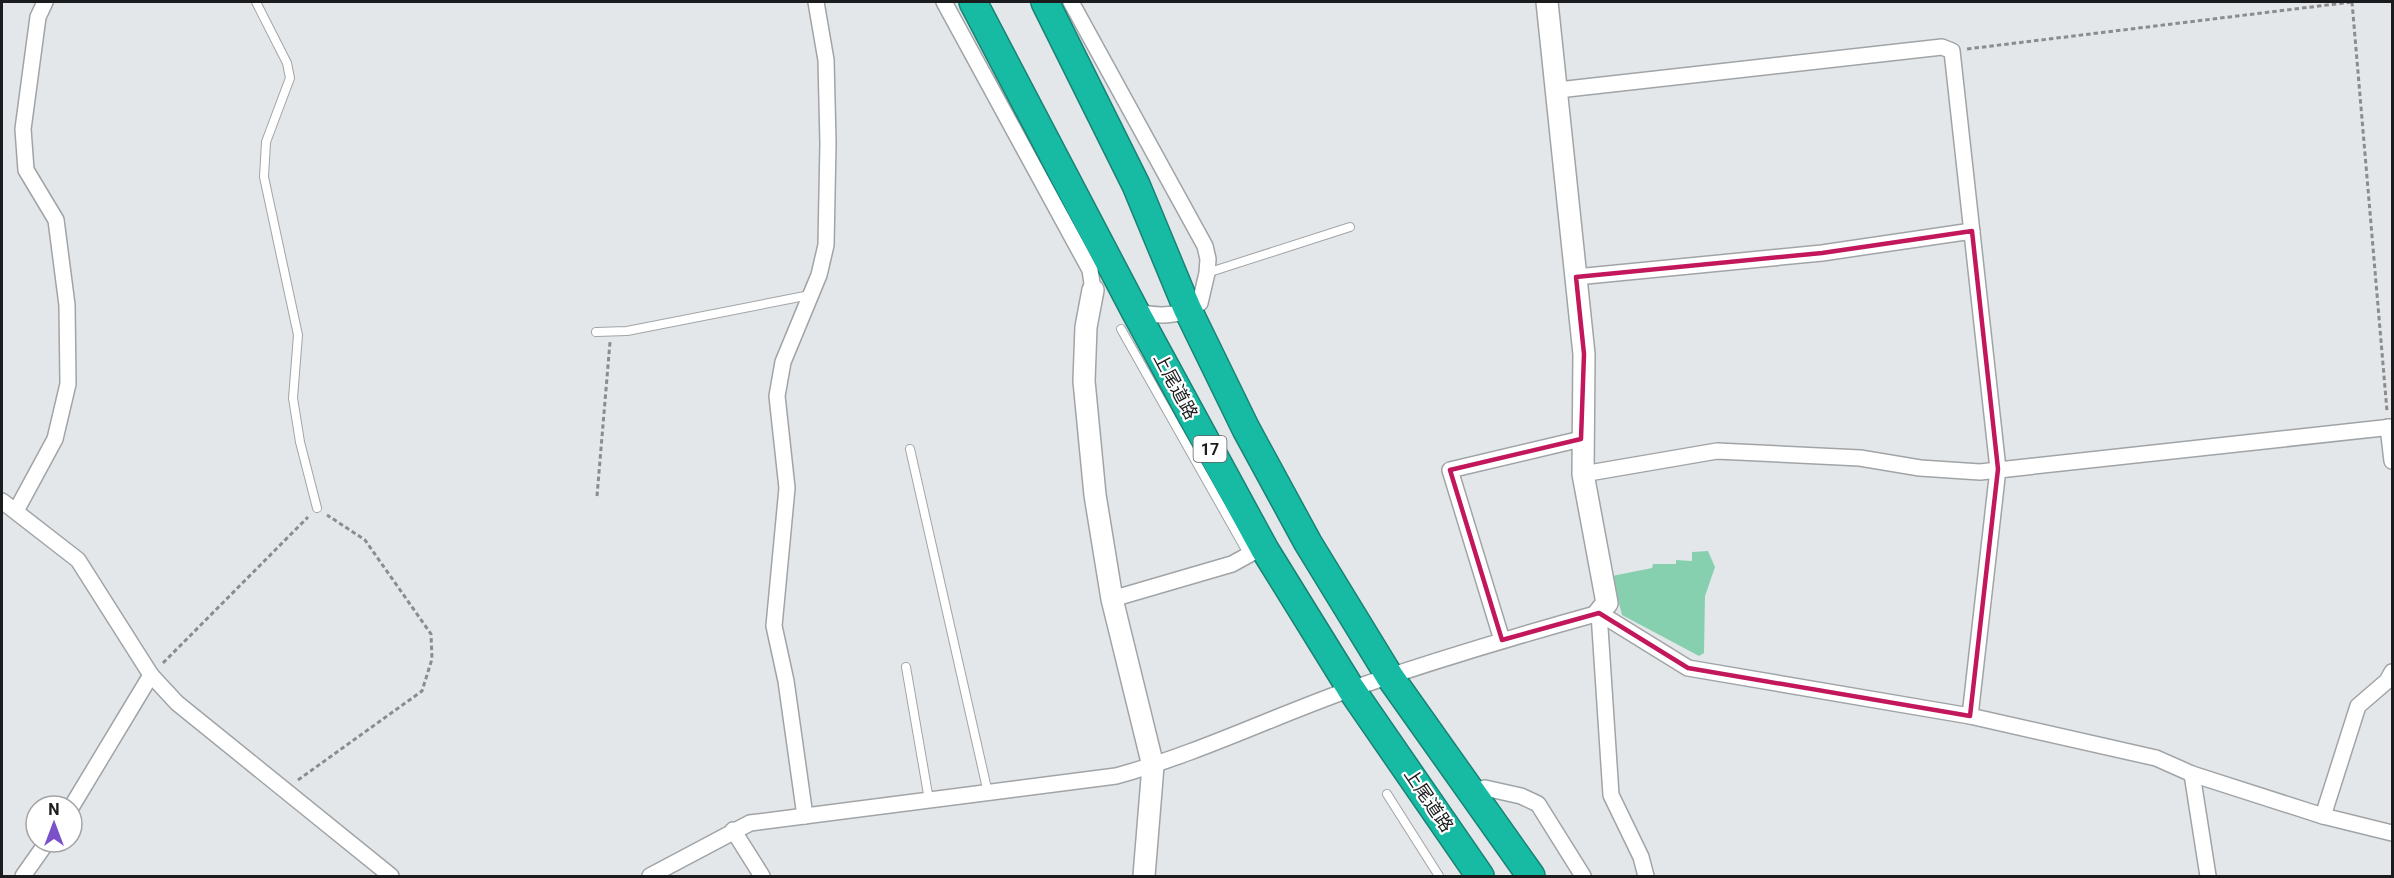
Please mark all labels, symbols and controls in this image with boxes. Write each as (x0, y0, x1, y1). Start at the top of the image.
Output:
street label: 上尾道路 (1150, 349, 1202, 423)
road number: 17 (1194, 436, 1226, 462)
street label: 上尾道路 (1400, 764, 1458, 836)
north arrow (24, 794, 84, 854)
text: N (48, 800, 60, 819)

